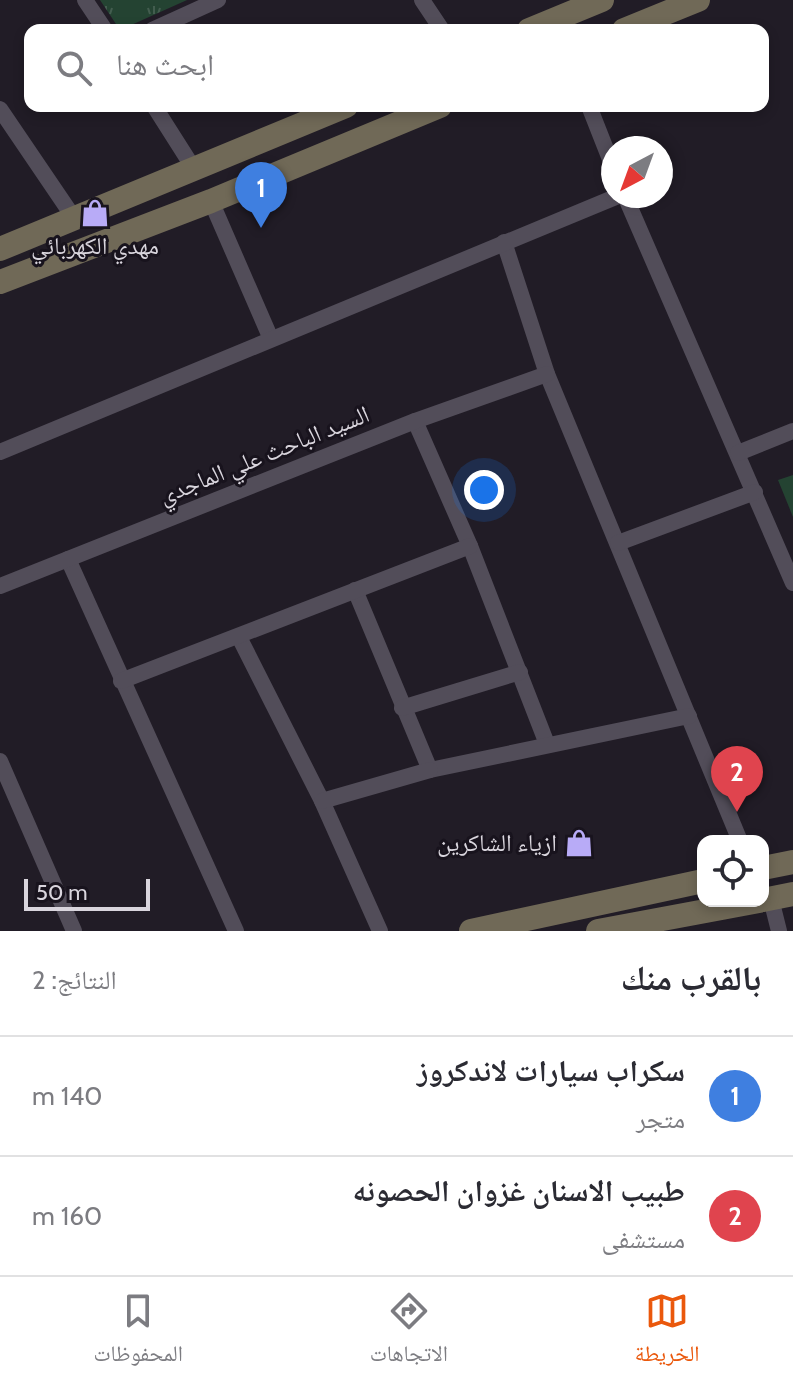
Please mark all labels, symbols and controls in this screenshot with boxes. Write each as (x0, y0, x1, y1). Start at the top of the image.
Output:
search box (24, 24, 769, 112)
icon: search (52, 46, 96, 90)
text: ابحث هنا (116, 46, 214, 83)
north arrow (601, 136, 673, 208)
pin: 1 (235, 162, 287, 228)
shop icon: مهدي الكهربائي (80, 198, 110, 228)
place label: مهدي الكهربائي (31, 231, 159, 265)
street label: السيد الباحث علي الماجدي (154, 399, 375, 515)
your location (464, 470, 504, 510)
pin: 2 (711, 746, 763, 812)
place label: ازياء الشاكرين (437, 828, 557, 857)
shop icon: ازياء الشاكرين (564, 828, 594, 858)
map controls (697, 835, 769, 907)
button: locate (697, 835, 769, 907)
scale bar (24, 875, 150, 911)
text: 50 m (36, 879, 88, 906)
text: بالقرب منك (621, 957, 761, 999)
text: النتائج: 2 (32, 964, 117, 996)
text: سكراب سيارات لاندكروز (417, 1052, 685, 1089)
text: 140 m (32, 1080, 102, 1112)
text: 1 (730, 1080, 740, 1112)
text: متجر (636, 1103, 685, 1135)
text: طبيب الاسنان غزوان الحصونه (353, 1172, 685, 1209)
text: 160 m (32, 1200, 102, 1232)
text: 2 (728, 1200, 742, 1232)
text: مستشفى (601, 1223, 685, 1255)
tab: المحفوظات (93, 1289, 183, 1375)
tab: الاتجاهات (370, 1289, 448, 1375)
tab: الخريطة (635, 1289, 700, 1375)

